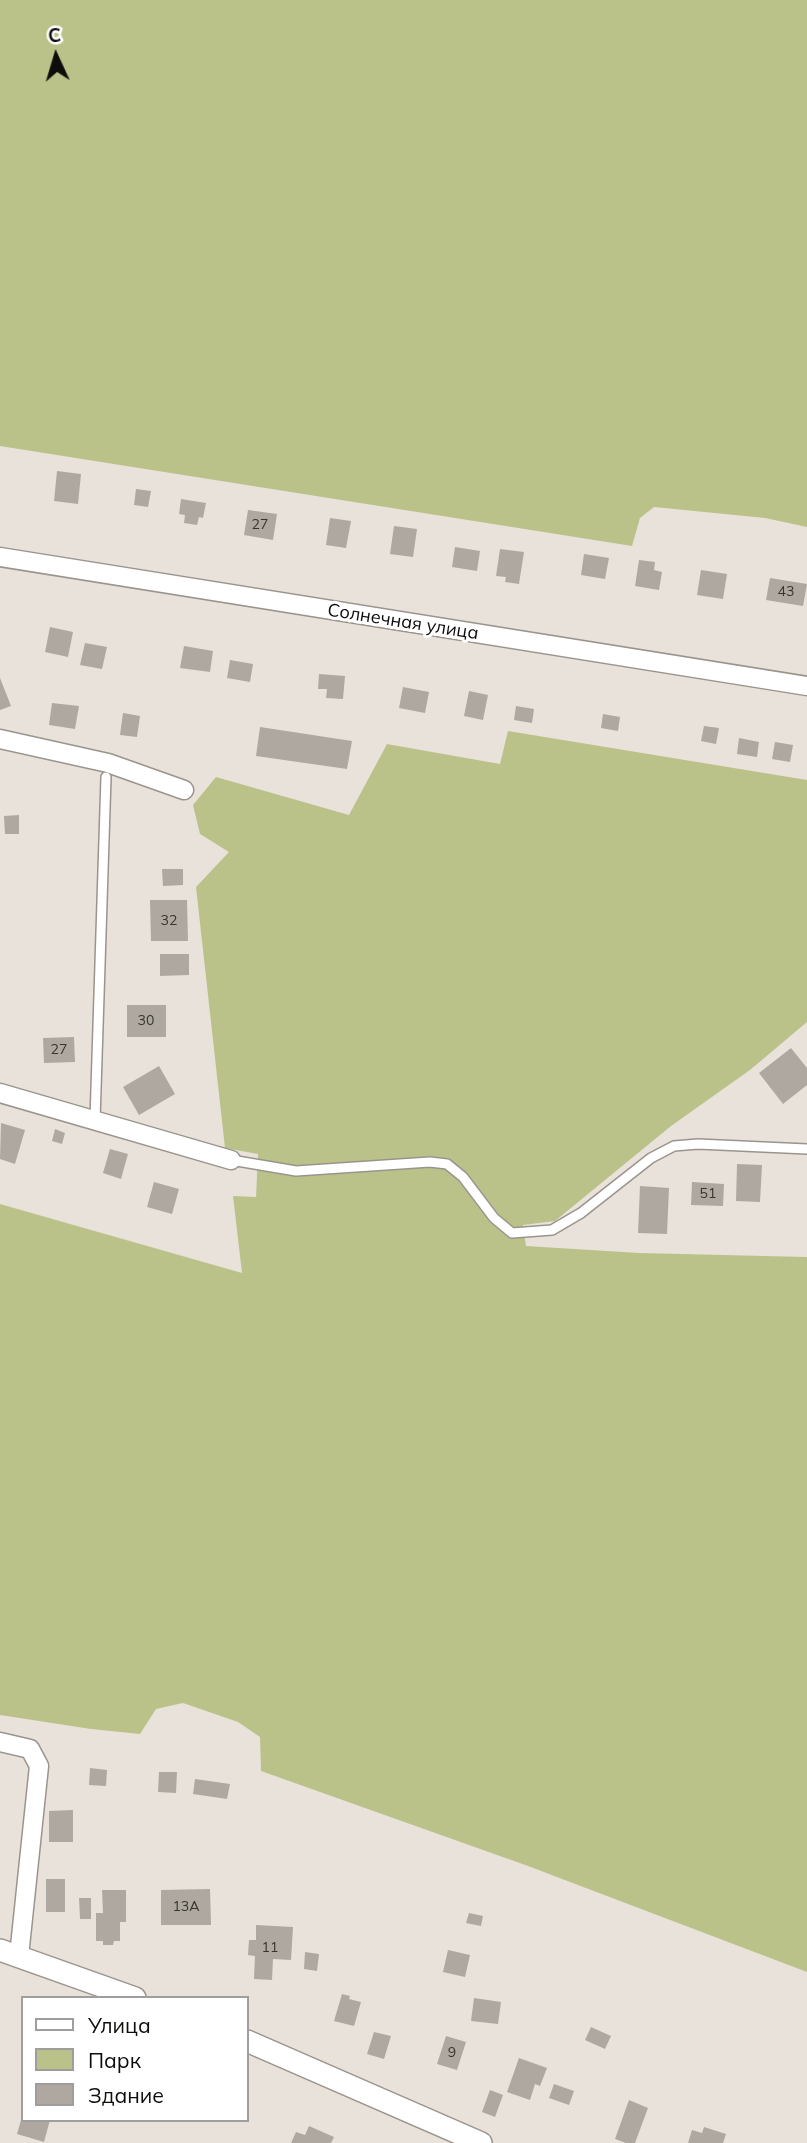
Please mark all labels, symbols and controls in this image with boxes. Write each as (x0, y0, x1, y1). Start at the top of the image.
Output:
north arrow (21, 21, 91, 91)
text: С (47, 23, 62, 47)
house number: 27 (252, 517, 268, 533)
house number: 43 (778, 584, 794, 600)
street label: Солнечная улица (326, 599, 480, 645)
house number: 32 (161, 913, 177, 929)
house number: 30 (138, 1013, 154, 1029)
house number: 27 (51, 1042, 67, 1058)
house number: 51 (700, 1186, 716, 1202)
house number: 13А (172, 1899, 200, 1915)
house number: 11 (262, 1940, 278, 1956)
legend (21, 1996, 248, 2122)
text: Улица (88, 2012, 151, 2038)
house number: 9 (448, 2045, 456, 2061)
text: Парк (88, 2047, 141, 2073)
text: Здание (88, 2082, 164, 2108)

